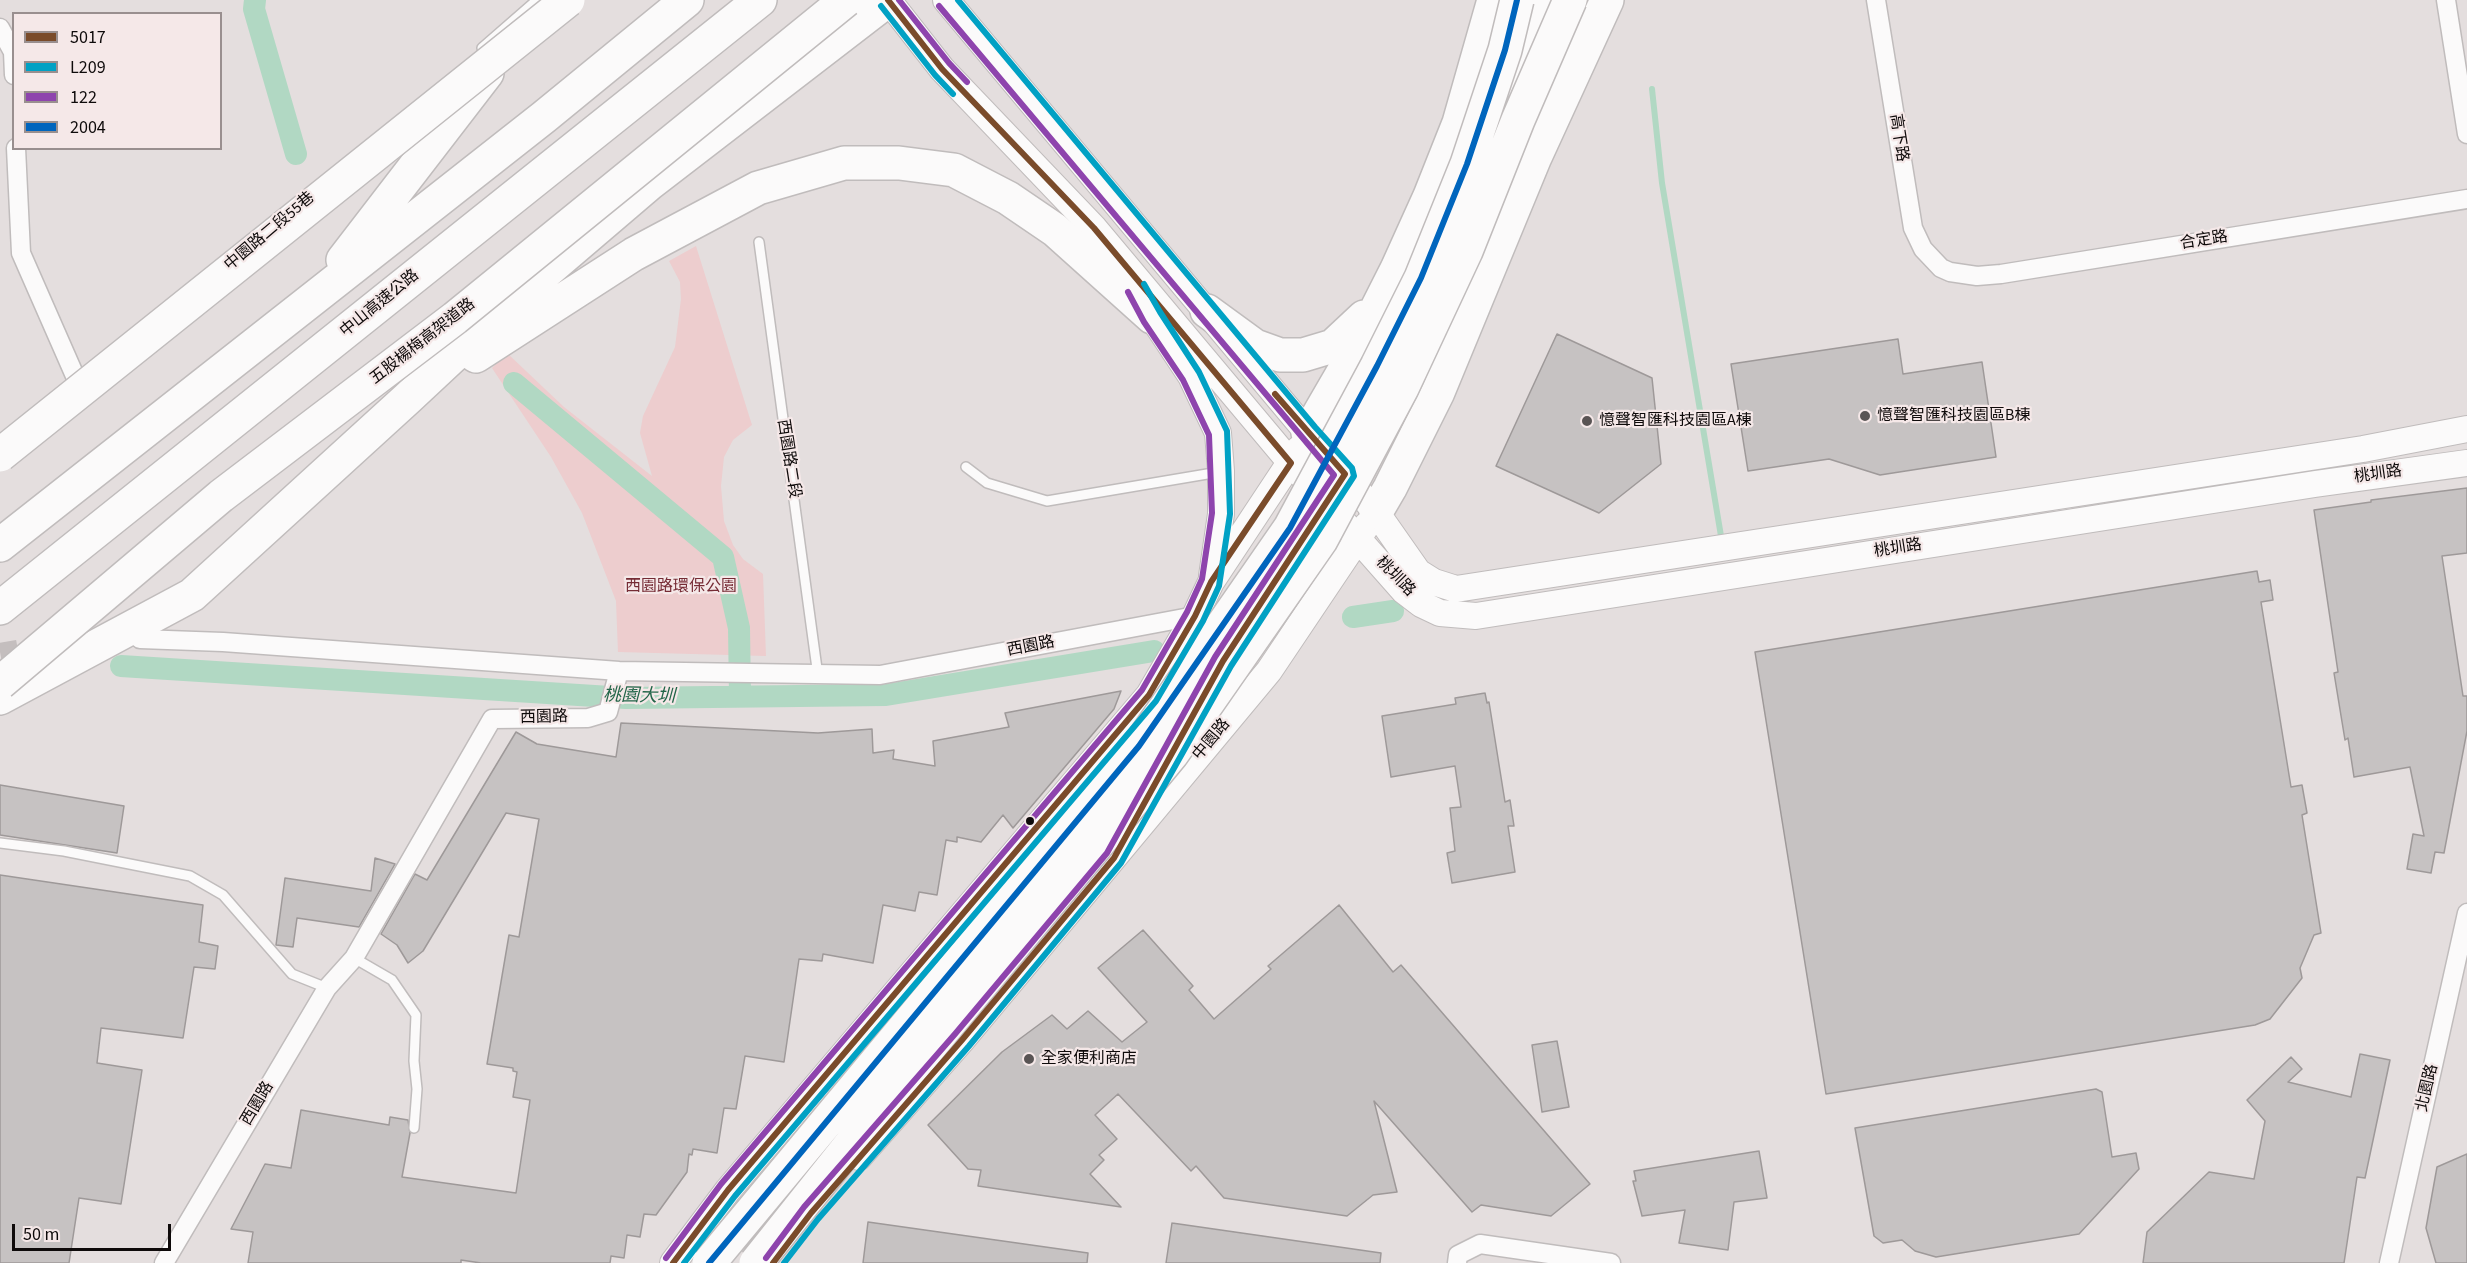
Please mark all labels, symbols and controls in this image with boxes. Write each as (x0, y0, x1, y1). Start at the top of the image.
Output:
legend (12, 12, 222, 150)
text: 5017 (70, 25, 106, 50)
text: L209 (70, 55, 106, 80)
text: 122 (70, 85, 97, 110)
street label: 高下路 (1885, 113, 1911, 163)
text: 2004 (70, 115, 106, 140)
street label: 中園路二段55巷 (221, 189, 319, 275)
street label: 合定路 (2179, 228, 2229, 254)
street label: 中山高速公路 (337, 266, 423, 342)
street label: 五股楊梅高架道路 (367, 295, 479, 389)
place label: 憶聲智匯科技園區B棟 (1877, 406, 2030, 426)
marker: 憶聲智匯科技園區B棟 (1858, 409, 1872, 423)
place label: 憶聲智匯科技園區A棟 (1599, 411, 1752, 431)
marker: 憶聲智匯科技園區A棟 (1580, 414, 1594, 428)
street label: 西園路二段 (772, 418, 804, 500)
street label: 桃圳路 (2353, 462, 2403, 488)
street label: 桃圳路 (1873, 536, 1923, 562)
street label: 桃圳路 (1371, 553, 1419, 601)
park label: 西園路環保公園 (625, 577, 737, 597)
street label: 西園路 (1006, 633, 1056, 661)
water label: 桃園大圳 (603, 686, 675, 708)
street label: 西園路 (520, 708, 568, 728)
street label: 中園路 (1189, 715, 1235, 765)
unlabelled marker (1024, 815, 1036, 827)
place label: 全家便利商店 (1041, 1049, 1137, 1069)
marker: 全家便利商店 (1022, 1052, 1036, 1066)
street label: 北園路 (2413, 1062, 2443, 1114)
street label: 西園路 (237, 1078, 279, 1130)
scale bar (15, 1212, 174, 1250)
text: 50 m (23, 1222, 59, 1247)

